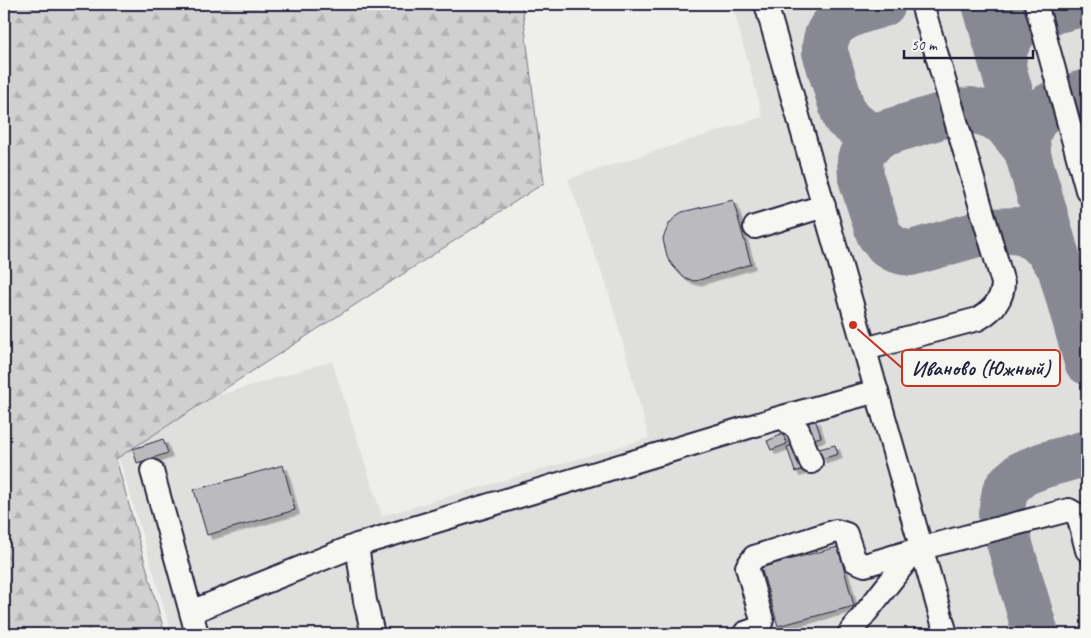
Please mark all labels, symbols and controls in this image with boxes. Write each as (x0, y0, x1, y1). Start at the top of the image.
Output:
scale bar (904, 28, 1032, 60)
text: 50 m (911, 36, 938, 55)
callout: Иваново (Южный) (902, 350, 1060, 386)
text: Иваново (Южный) (912, 355, 1052, 381)

